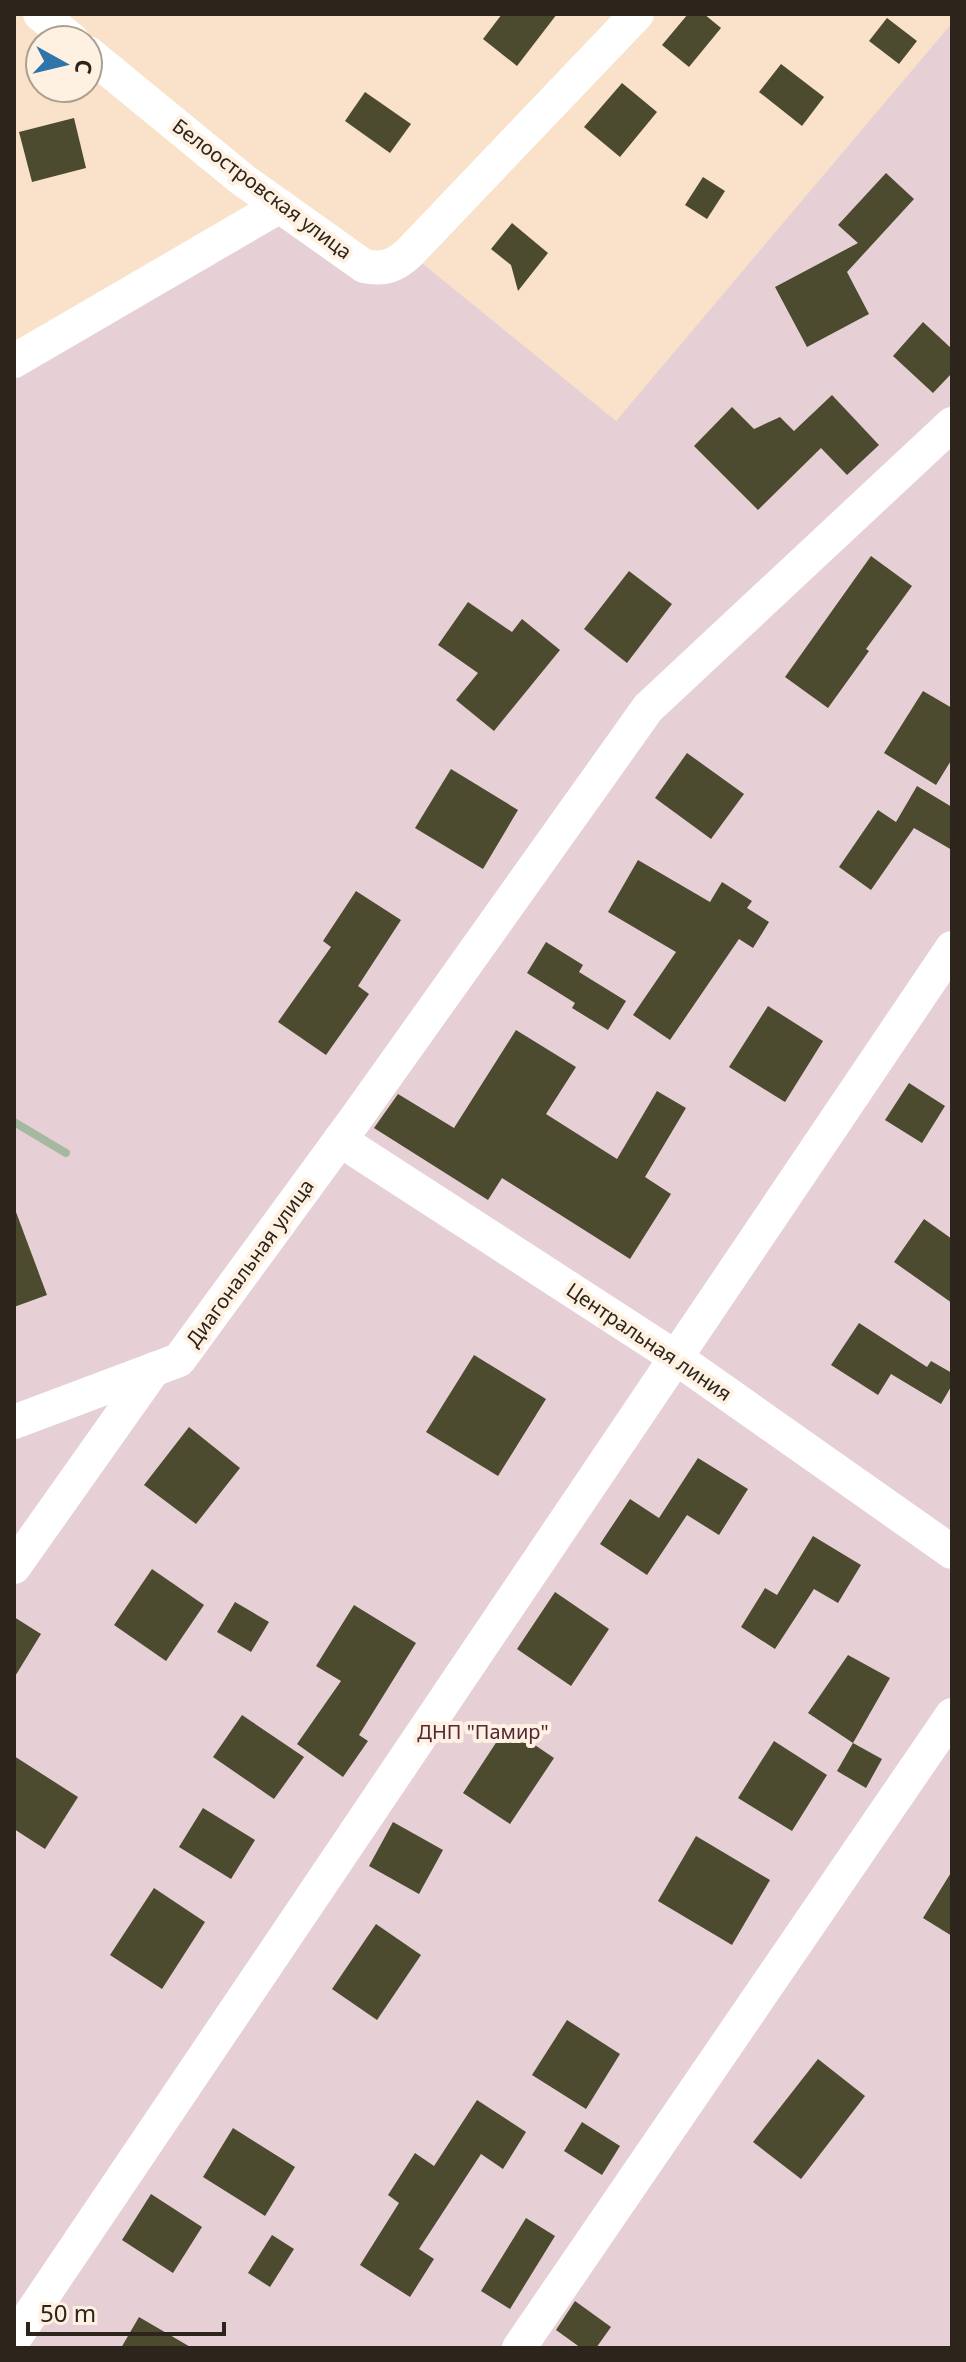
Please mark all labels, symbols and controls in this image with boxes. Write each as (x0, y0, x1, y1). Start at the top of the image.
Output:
north arrow (24, 24, 104, 104)
text: С (69, 58, 101, 76)
street label: Белоостровская улица (167, 112, 357, 265)
street label: Диагональная улица (179, 1173, 320, 1352)
street label: Центральная линия (561, 1276, 737, 1407)
park label: ДНП "Памир" (417, 1718, 549, 1745)
scale bar (28, 2286, 224, 2336)
text: 50 m (40, 2296, 96, 2329)

